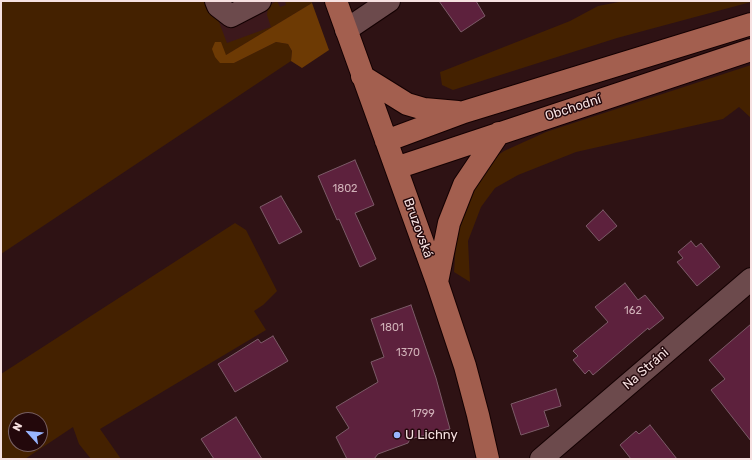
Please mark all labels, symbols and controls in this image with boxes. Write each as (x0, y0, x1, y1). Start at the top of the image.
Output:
street label: Obchodní (543, 92, 603, 124)
house number: 1802 (332, 182, 358, 196)
street label: Bruzovská (400, 196, 436, 260)
house number: 162 (624, 304, 642, 318)
house number: 1801 (380, 321, 404, 335)
street label: Na Stráni (620, 345, 672, 393)
house number: 1370 (396, 346, 420, 360)
house number: 1799 (411, 407, 435, 421)
north arrow (8, 412, 48, 452)
text: N (10, 420, 25, 433)
place label: U Lichny (405, 427, 458, 443)
marker: U Lichny (392, 430, 402, 440)

